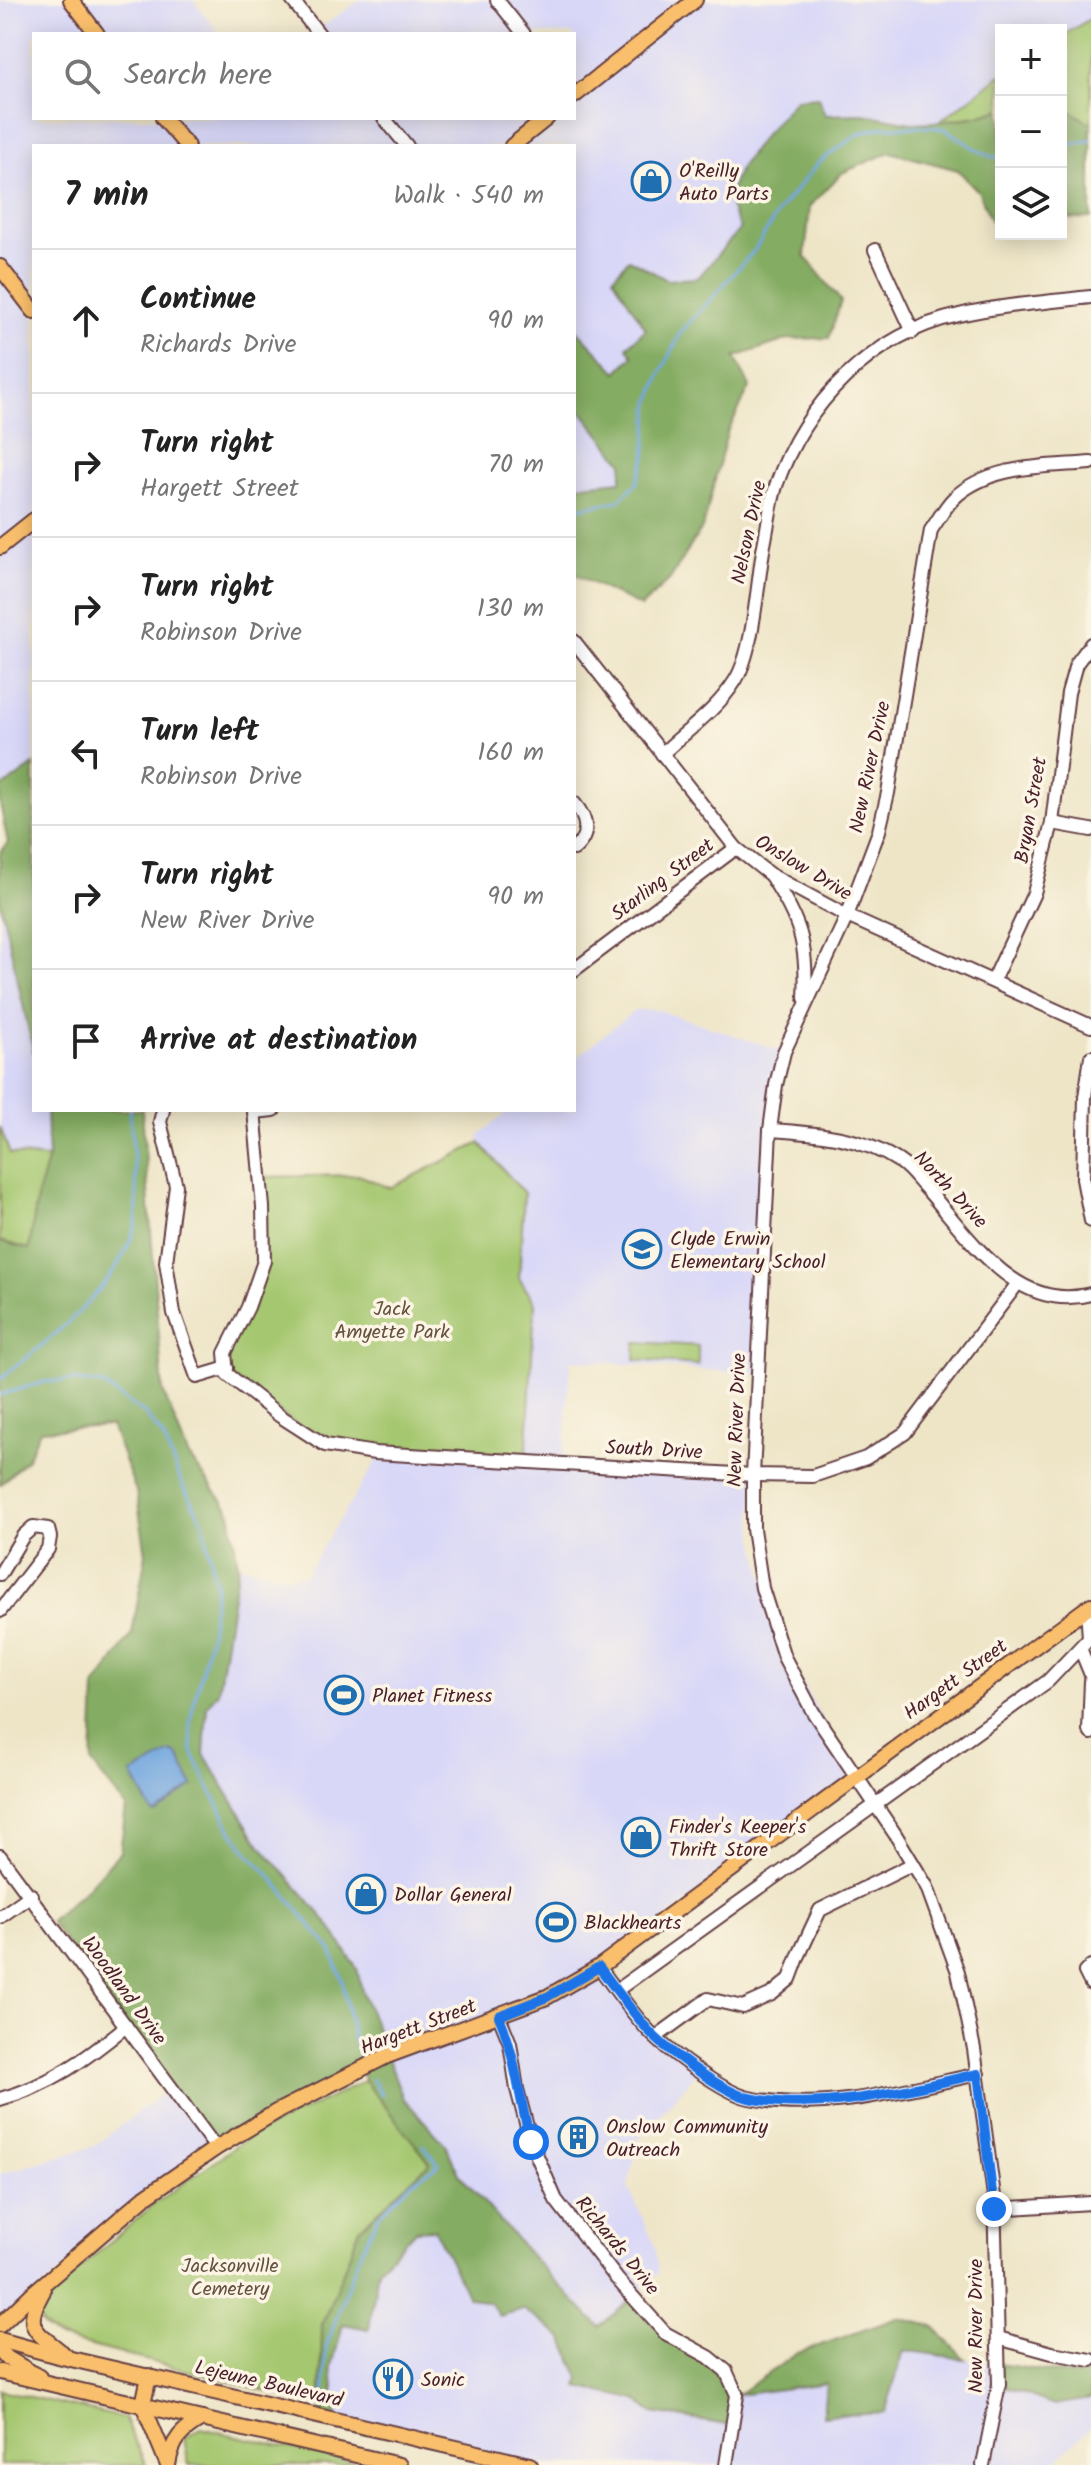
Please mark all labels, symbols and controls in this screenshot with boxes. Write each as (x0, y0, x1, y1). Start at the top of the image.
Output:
map controls (995, 24, 1067, 240)
button: + (995, 24, 1067, 96)
search box (32, 32, 576, 120)
text: Search here (124, 52, 272, 100)
icon: search (60, 54, 104, 98)
button: − (995, 96, 1067, 168)
place label: O'Reilly Auto Parts (679, 156, 769, 211)
shop icon: O'Reilly Auto Parts (630, 160, 672, 202)
button: layers (995, 168, 1067, 240)
text: 7 min (64, 169, 149, 223)
text: Walk · 540 m (393, 175, 544, 217)
text: Continue (140, 276, 256, 324)
icon: ahead (64, 299, 108, 343)
text: 90 m (487, 300, 544, 342)
text: Richards Drive (140, 324, 296, 366)
text: Turn right (140, 420, 273, 468)
icon: right (64, 443, 108, 487)
text: 70 m (488, 444, 544, 486)
text: Hargett Street (140, 468, 299, 510)
street label: Nelson Drive (723, 478, 777, 587)
text: Turn right (140, 564, 273, 612)
icon: right (64, 587, 108, 631)
text: 130 m (477, 588, 544, 630)
text: Robinson Drive (140, 612, 302, 654)
street label: New River Drive (841, 698, 901, 836)
text: Turn left (140, 708, 259, 756)
icon: left (64, 731, 108, 775)
text: 160 m (477, 732, 544, 774)
street label: Bryan Street (1007, 754, 1057, 866)
text: Robinson Drive (140, 756, 302, 798)
street label: Onslow Drive (748, 827, 858, 910)
street label: Starling Street (604, 831, 722, 930)
text: Turn right (140, 852, 273, 900)
icon: right (64, 875, 108, 919)
text: 90 m (487, 876, 544, 918)
text: New River Drive (140, 900, 315, 942)
text: Arrive at destination (140, 1017, 417, 1065)
icon: arrive (64, 1019, 108, 1063)
street label: North Drive (905, 1144, 994, 1237)
place label: Clyde Erwin Elementary School (670, 1224, 826, 1279)
school or university icon: Clyde Erwin Elementary School (621, 1228, 663, 1270)
park label: Jack Amyette Park (334, 1294, 450, 1349)
street label: New River Drive (720, 1352, 756, 1488)
street label: South Drive (604, 1432, 703, 1470)
street label: Hargett Street (897, 1632, 1015, 1729)
sports icon: Planet Fitness (323, 1674, 365, 1716)
place label: Planet Fitness (372, 1681, 493, 1713)
place label: Finder's Keeper's Thrift Store (669, 1812, 807, 1867)
shop icon: Finder's Keeper's Thrift Store (620, 1816, 662, 1858)
shop icon: Dollar General (345, 1873, 387, 1915)
place label: Dollar General (394, 1880, 512, 1912)
sports icon: Blackhearts (535, 1901, 577, 1943)
place label: Blackhearts (584, 1908, 682, 1940)
street label: Woodland Drive (73, 1930, 174, 2053)
street label: Hargett Street (356, 1991, 482, 2065)
place label: Onslow Community Outreach (606, 2112, 769, 2167)
building icon: Onslow Community Outreach (557, 2116, 599, 2158)
route start (513, 2124, 549, 2160)
street label: Richards Drive (566, 2189, 667, 2303)
route end (976, 2191, 1012, 2227)
park label: Jacksonville Cemetery (181, 2251, 279, 2306)
street label: New River Drive (961, 2259, 993, 2393)
street label: Lejeune Boulevard (191, 2352, 347, 2418)
restaurant icon: Sonic (372, 2358, 414, 2400)
place label: Sonic (421, 2365, 465, 2397)

